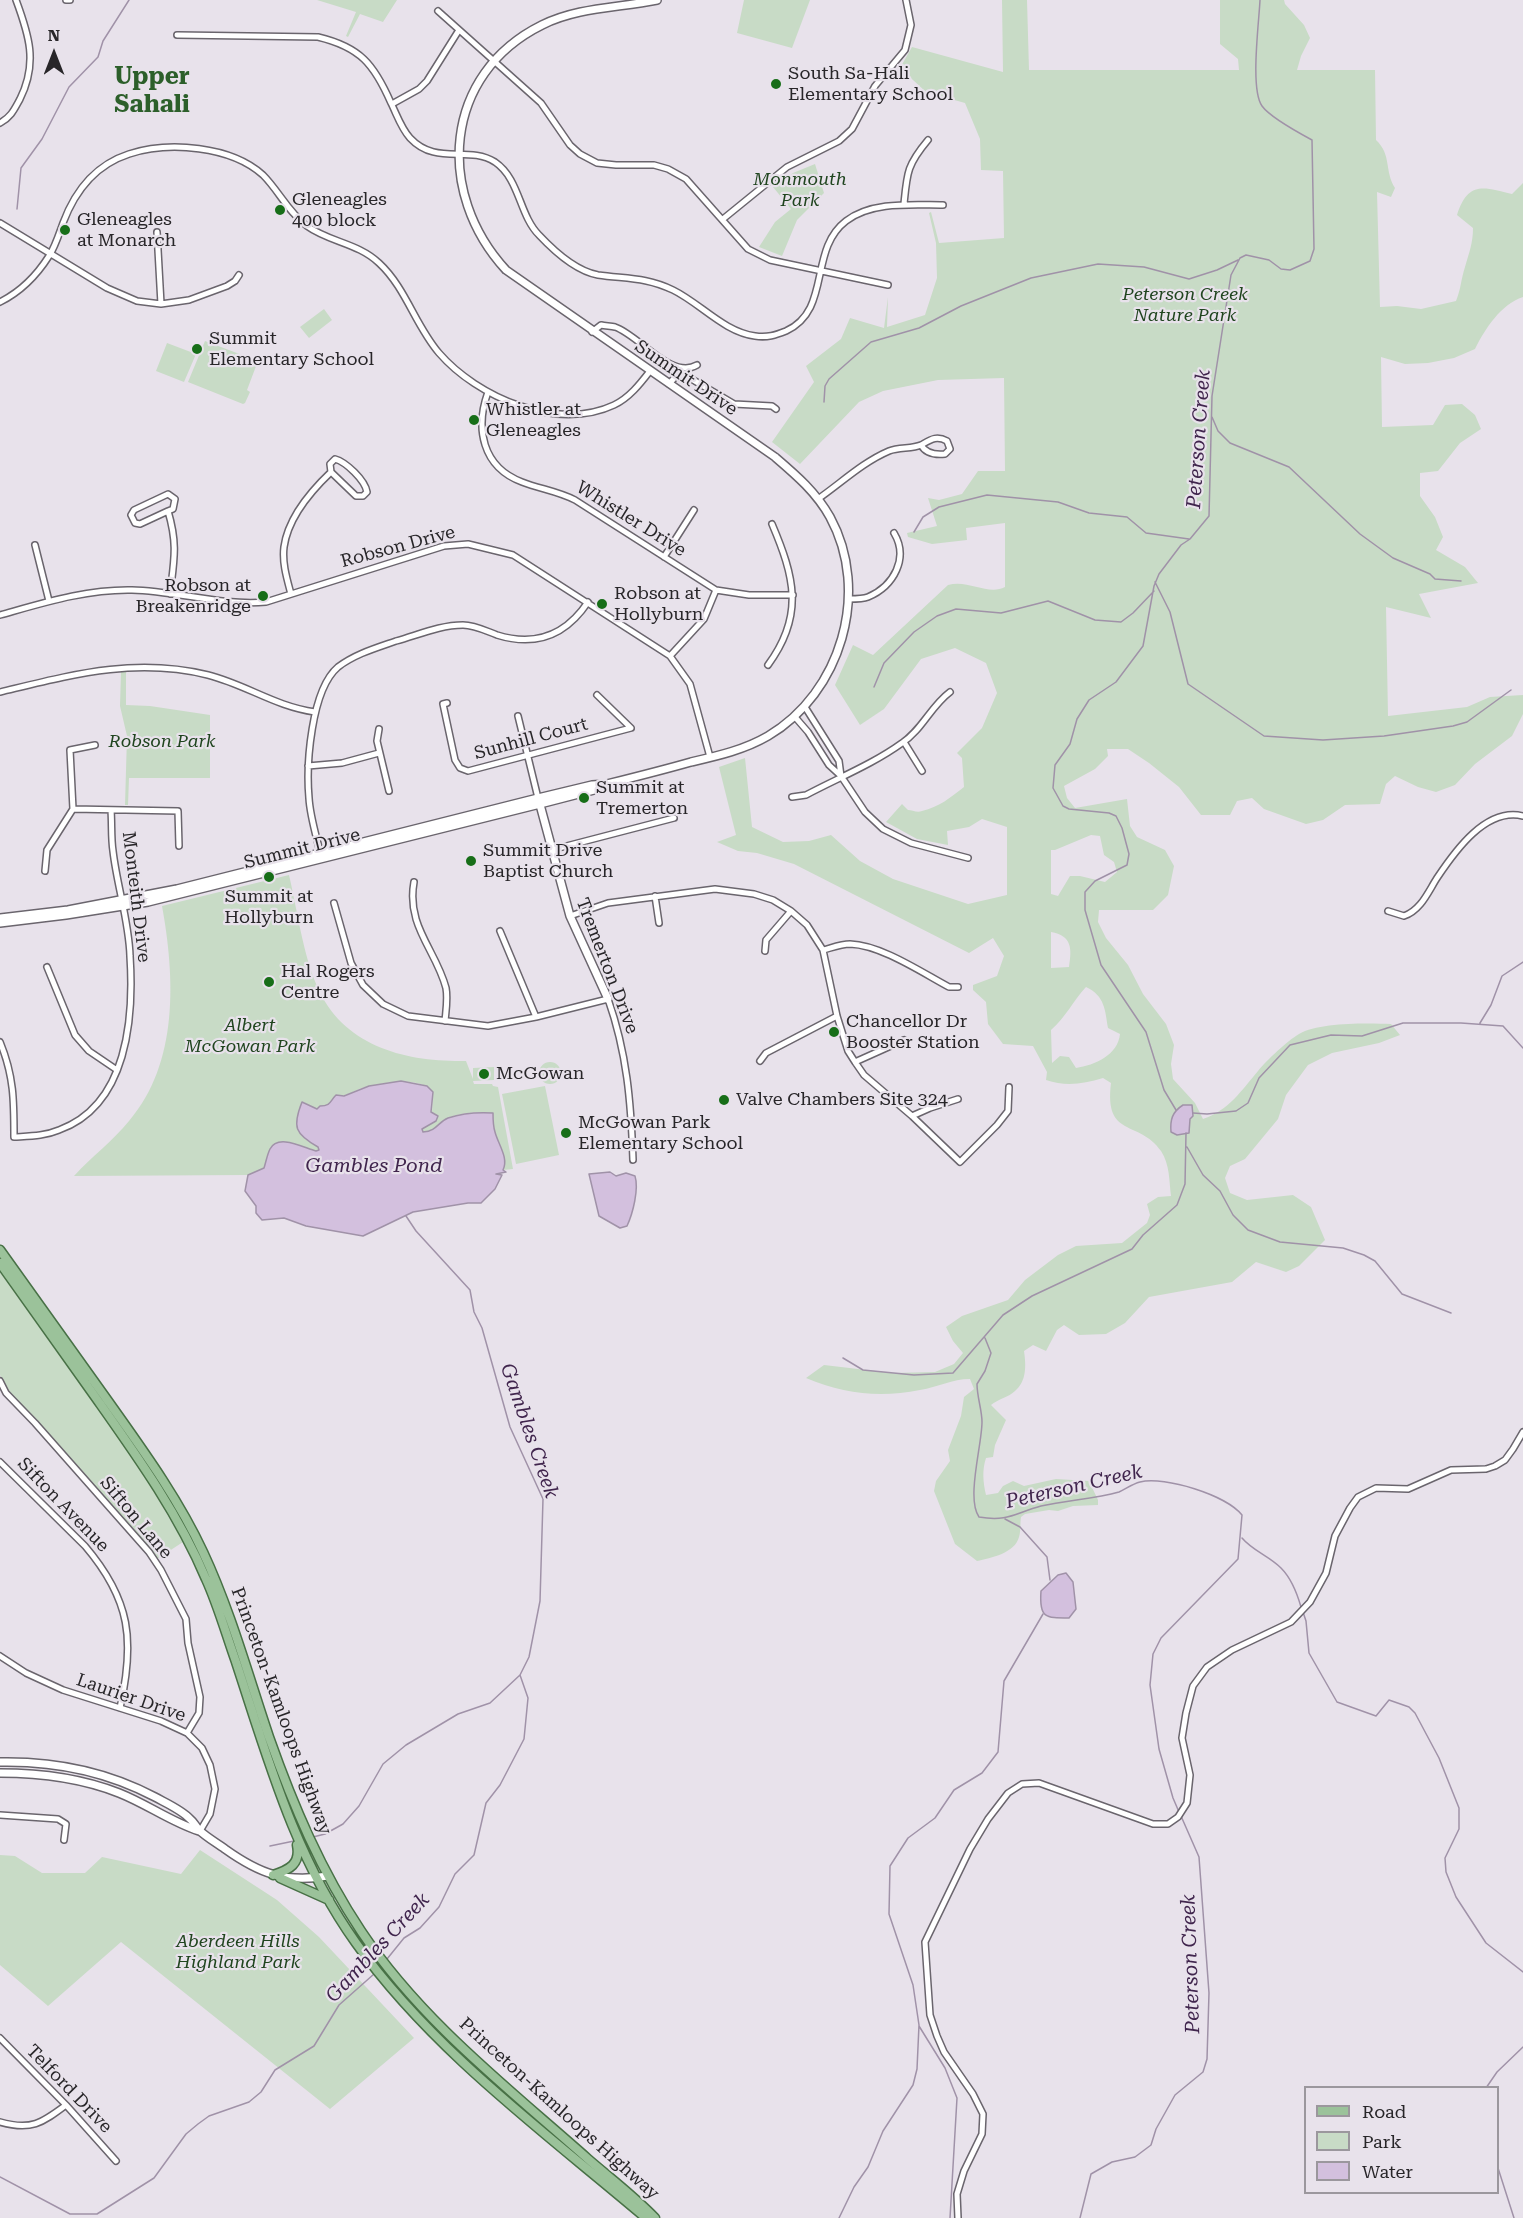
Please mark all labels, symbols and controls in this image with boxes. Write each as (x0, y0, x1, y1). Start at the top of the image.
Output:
north arrow (24, 24, 84, 84)
text: N (48, 26, 60, 45)
district label: Upper Sahali (114, 63, 190, 119)
place label: South Sa-Hali Elementary School (788, 63, 953, 106)
marker: South Sa-Hali Elementary School (769, 77, 783, 91)
park label: Monmouth Park (753, 169, 847, 212)
place label: Gleneagles 400 block (292, 189, 387, 232)
marker: Gleneagles 400 block (273, 203, 287, 217)
place label: Gleneagles at Monarch (77, 209, 176, 252)
marker: Gleneagles at Monarch (58, 223, 72, 237)
park label: Peterson Creek Nature Park (1122, 284, 1248, 326)
place label: Summit Elementary School (209, 328, 374, 370)
street label: Summit Drive (631, 336, 741, 420)
marker: Summit Elementary School (190, 342, 204, 356)
water label: Peterson Creek (1182, 369, 1216, 509)
place label: Whistler at Gleneagles (486, 399, 581, 442)
marker: Whistler at Gleneagles (467, 413, 481, 427)
street label: Whistler Drive (572, 477, 690, 561)
street label: Robson Drive (338, 521, 458, 573)
place label: Robson at Breakenridge (135, 575, 251, 618)
place label: Robson at Hollyburn (614, 583, 703, 626)
marker: Robson at Breakenridge (256, 589, 270, 603)
marker: Robson at Hollyburn (595, 597, 609, 611)
street label: Sunhill Court (472, 713, 590, 765)
park label: Robson Park (109, 731, 215, 753)
place label: Summit at Tremerton (596, 777, 688, 820)
marker: Summit at Tremerton (577, 791, 591, 805)
street label: Summit Drive (242, 824, 362, 874)
street label: Monteith Drive (117, 830, 155, 964)
place label: Summit Drive Baptist Church (483, 840, 613, 882)
marker: Summit Drive Baptist Church (464, 854, 478, 868)
marker: Summit at Hollyburn (262, 870, 276, 884)
place label: Summit at Hollyburn (224, 886, 314, 928)
street label: Tremerton Drive (571, 895, 643, 1037)
place label: Hal Rogers Centre (281, 961, 374, 1004)
marker: Hal Rogers Centre (262, 975, 276, 989)
place label: Chancellor Dr Booster Station (846, 1011, 980, 1054)
park label: Albert McGowan Park (185, 1015, 315, 1058)
marker: Chancellor Dr Booster Station (827, 1025, 841, 1039)
place label: McGowan (496, 1063, 584, 1085)
marker: McGowan (477, 1067, 491, 1081)
place label: Valve Chambers Site 324 (736, 1089, 948, 1111)
marker: Valve Chambers Site 324 (717, 1093, 731, 1107)
place label: McGowan Park Elementary School (578, 1112, 743, 1154)
marker: McGowan Park Elementary School (559, 1126, 573, 1140)
water label: Gambles Pond (305, 1154, 443, 1178)
water label: Gambles Creek (495, 1360, 563, 1502)
street label: Sifton Avenue (13, 1453, 113, 1557)
water label: Peterson Creek (1003, 1460, 1145, 1514)
street label: Sifton Lane (95, 1472, 177, 1564)
street label: Princeton-Kamloops Highway (226, 1584, 336, 1838)
street label: Laurier Drive (73, 1669, 189, 1727)
water label: Gambles Creek (321, 1888, 435, 2008)
water label: Peterson Creek (1177, 1894, 1205, 2034)
park label: Aberdeen Hills Highland Park (176, 1931, 300, 1974)
street label: Princeton-Kamloops Highway (455, 2013, 663, 2205)
street label: Telford Drive (21, 2040, 117, 2138)
legend (1304, 2086, 1499, 2194)
text: Road (1362, 2101, 1406, 2122)
text: Park (1362, 2131, 1402, 2152)
text: Water (1362, 2161, 1413, 2182)

